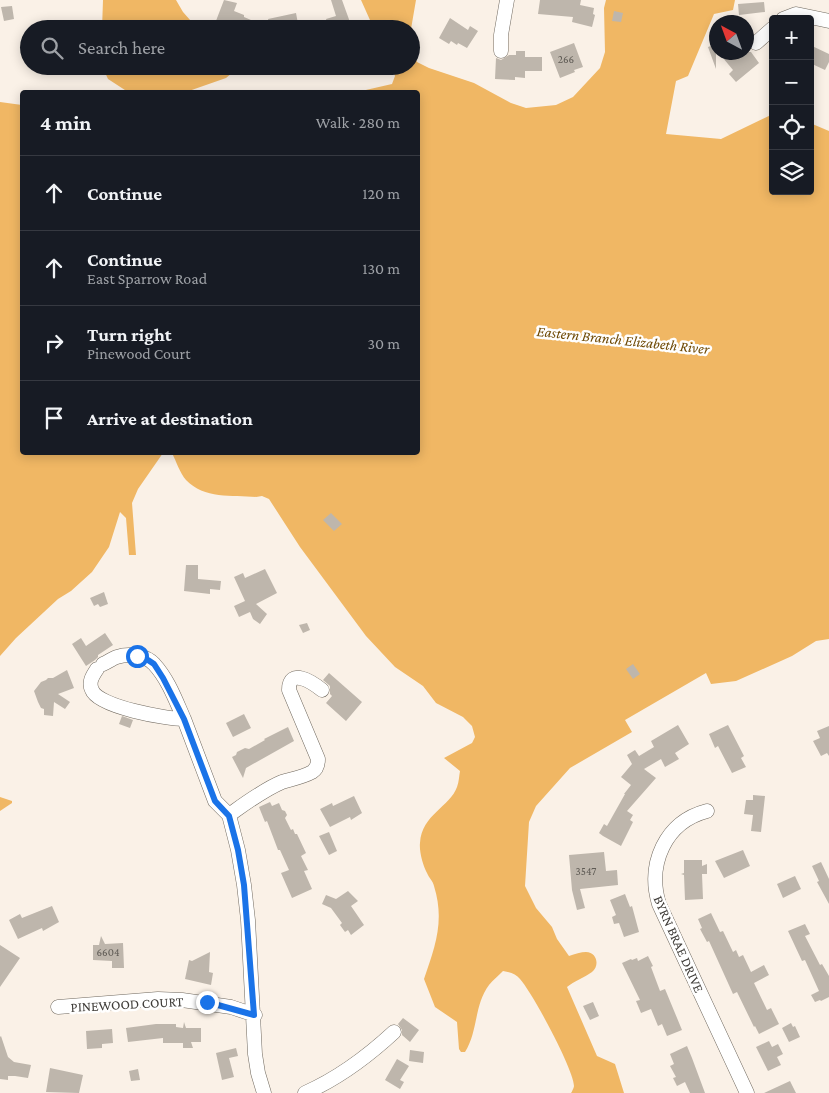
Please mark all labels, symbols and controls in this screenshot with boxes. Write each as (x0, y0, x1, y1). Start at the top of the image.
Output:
north arrow (709, 15, 754, 60)
map controls (769, 15, 814, 195)
button: + (769, 15, 814, 60)
search box (20, 20, 420, 75)
icon: search (38, 34, 66, 62)
text: Search here (78, 37, 165, 58)
house number: 266 (558, 53, 574, 65)
button: − (769, 60, 814, 105)
button: locate (769, 105, 814, 150)
text: 4 min (40, 111, 91, 135)
text: Walk · 280 m (316, 114, 400, 131)
button: layers (769, 150, 814, 195)
icon: ahead (40, 179, 68, 207)
text: Continue (87, 183, 162, 204)
text: 120 m (362, 185, 400, 202)
text: Continue (87, 249, 162, 270)
icon: ahead (40, 254, 68, 282)
text: 130 m (362, 260, 400, 277)
text: East Sparrow Road (87, 270, 207, 287)
water label: Eastern Branch Elizabeth River (536, 323, 711, 357)
text: Turn right (87, 324, 172, 345)
icon: right (40, 329, 68, 357)
text: 30 m (368, 335, 400, 352)
text: Pinewood Court (87, 345, 191, 362)
icon: arrive (40, 404, 68, 432)
text: Arrive at destination (87, 408, 253, 429)
route start (126, 645, 149, 668)
house number: 3547 (576, 865, 596, 877)
street label: BYRN BRAE DRIVE (650, 893, 708, 995)
house number: 6604 (96, 946, 120, 958)
route end (196, 991, 219, 1014)
street label: PINEWOOD COURT (70, 993, 184, 1015)

